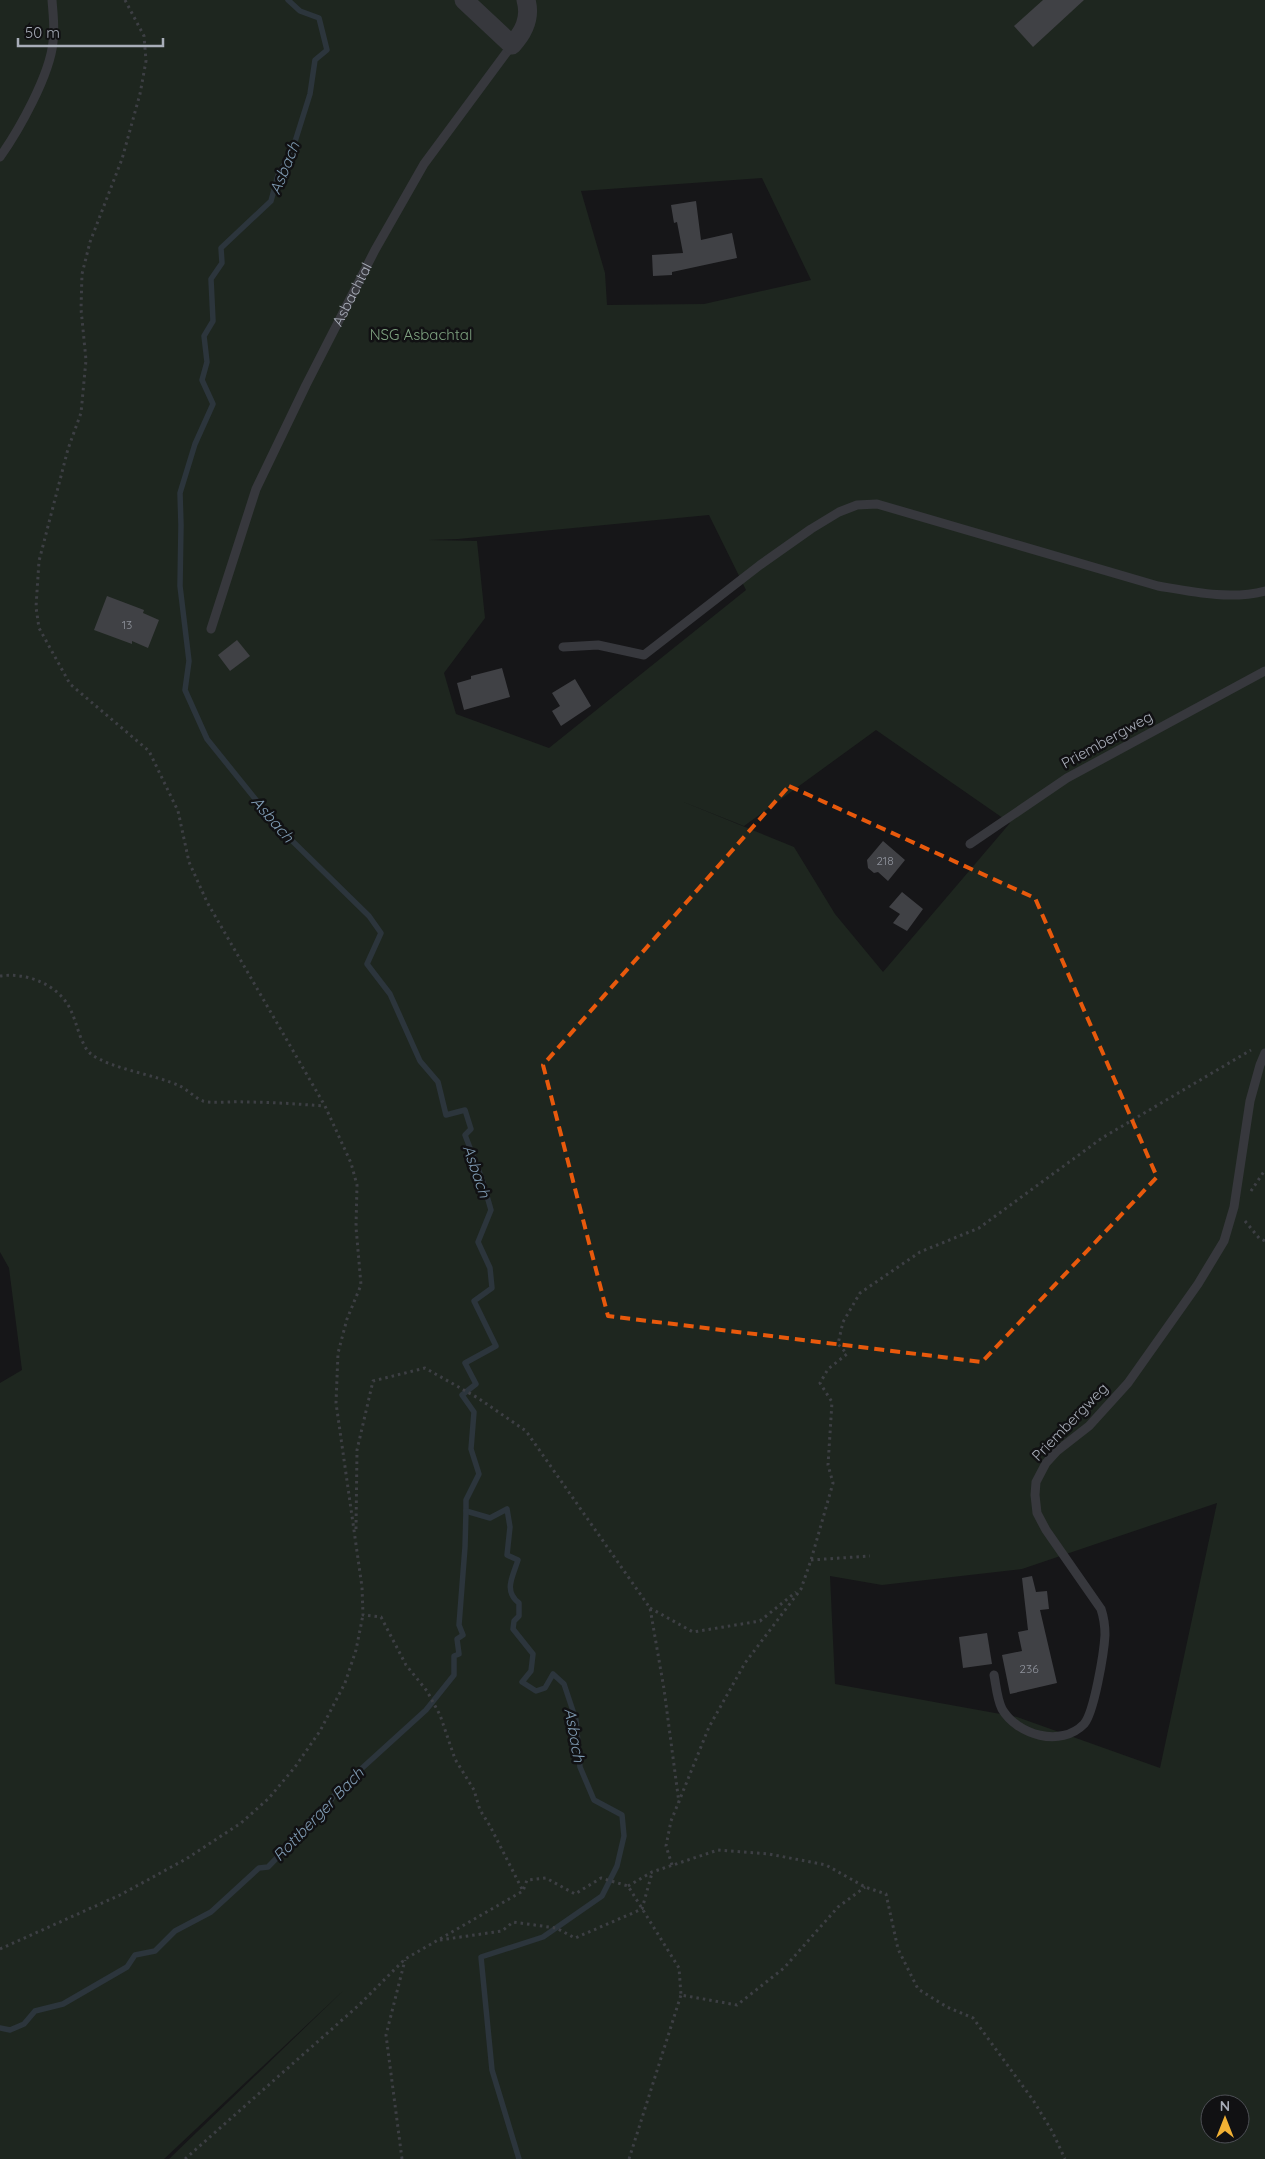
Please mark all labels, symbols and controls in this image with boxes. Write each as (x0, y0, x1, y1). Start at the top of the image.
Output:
scale bar (18, 15, 162, 47)
text: 50 m (25, 23, 60, 42)
water label: Asbach (264, 138, 304, 197)
street label: Asbachtal (328, 259, 376, 329)
park label: NSG Asbachtal (370, 325, 472, 344)
house number: 13 (122, 617, 132, 632)
street label: Priembergweg (1058, 707, 1156, 773)
water label: Asbach (248, 792, 299, 847)
house number: 218 (876, 853, 894, 868)
water label: Asbach (459, 1142, 496, 1201)
street label: Priembergweg (1028, 1379, 1112, 1465)
house number: 236 (1019, 1661, 1039, 1676)
water label: Asbach (560, 1706, 590, 1765)
water label: Rottberger Bach (268, 1762, 368, 1865)
north arrow (1200, 2094, 1250, 2144)
text: N (1220, 2097, 1230, 2115)

